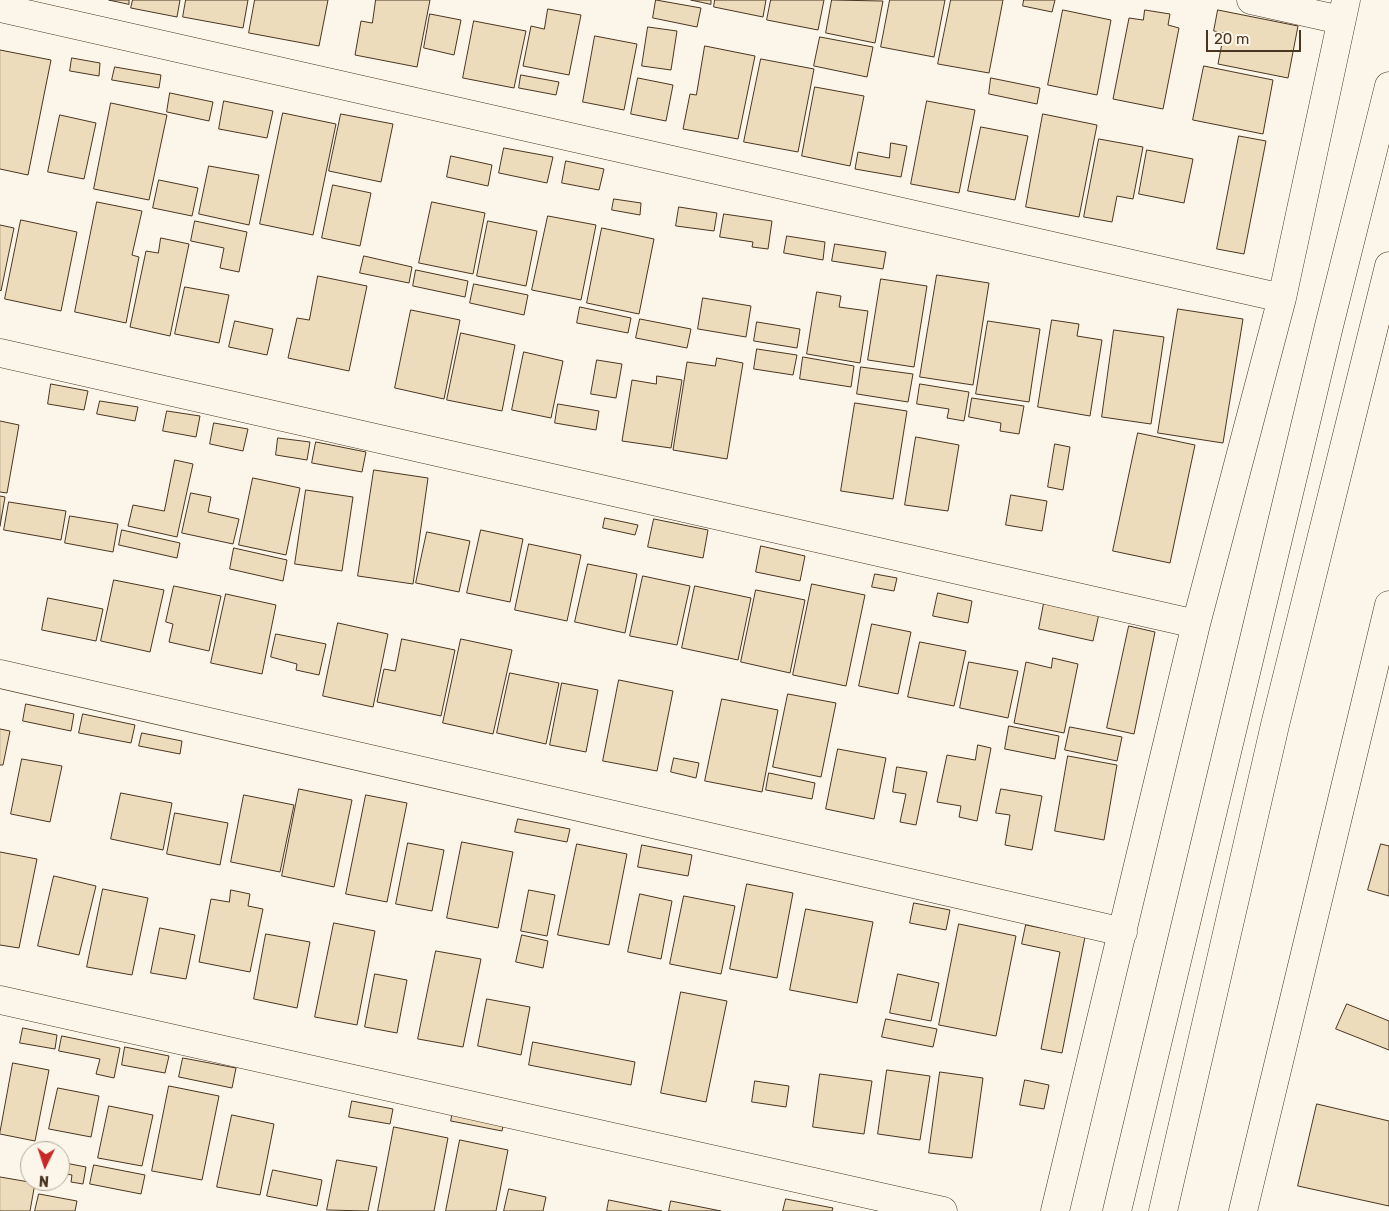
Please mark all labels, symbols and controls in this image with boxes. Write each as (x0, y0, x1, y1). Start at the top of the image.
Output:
scale bar (1209, 20, 1304, 52)
text: 20 m (1214, 30, 1249, 48)
north arrow (20, 1141, 70, 1191)
text: N (38, 1172, 50, 1189)

